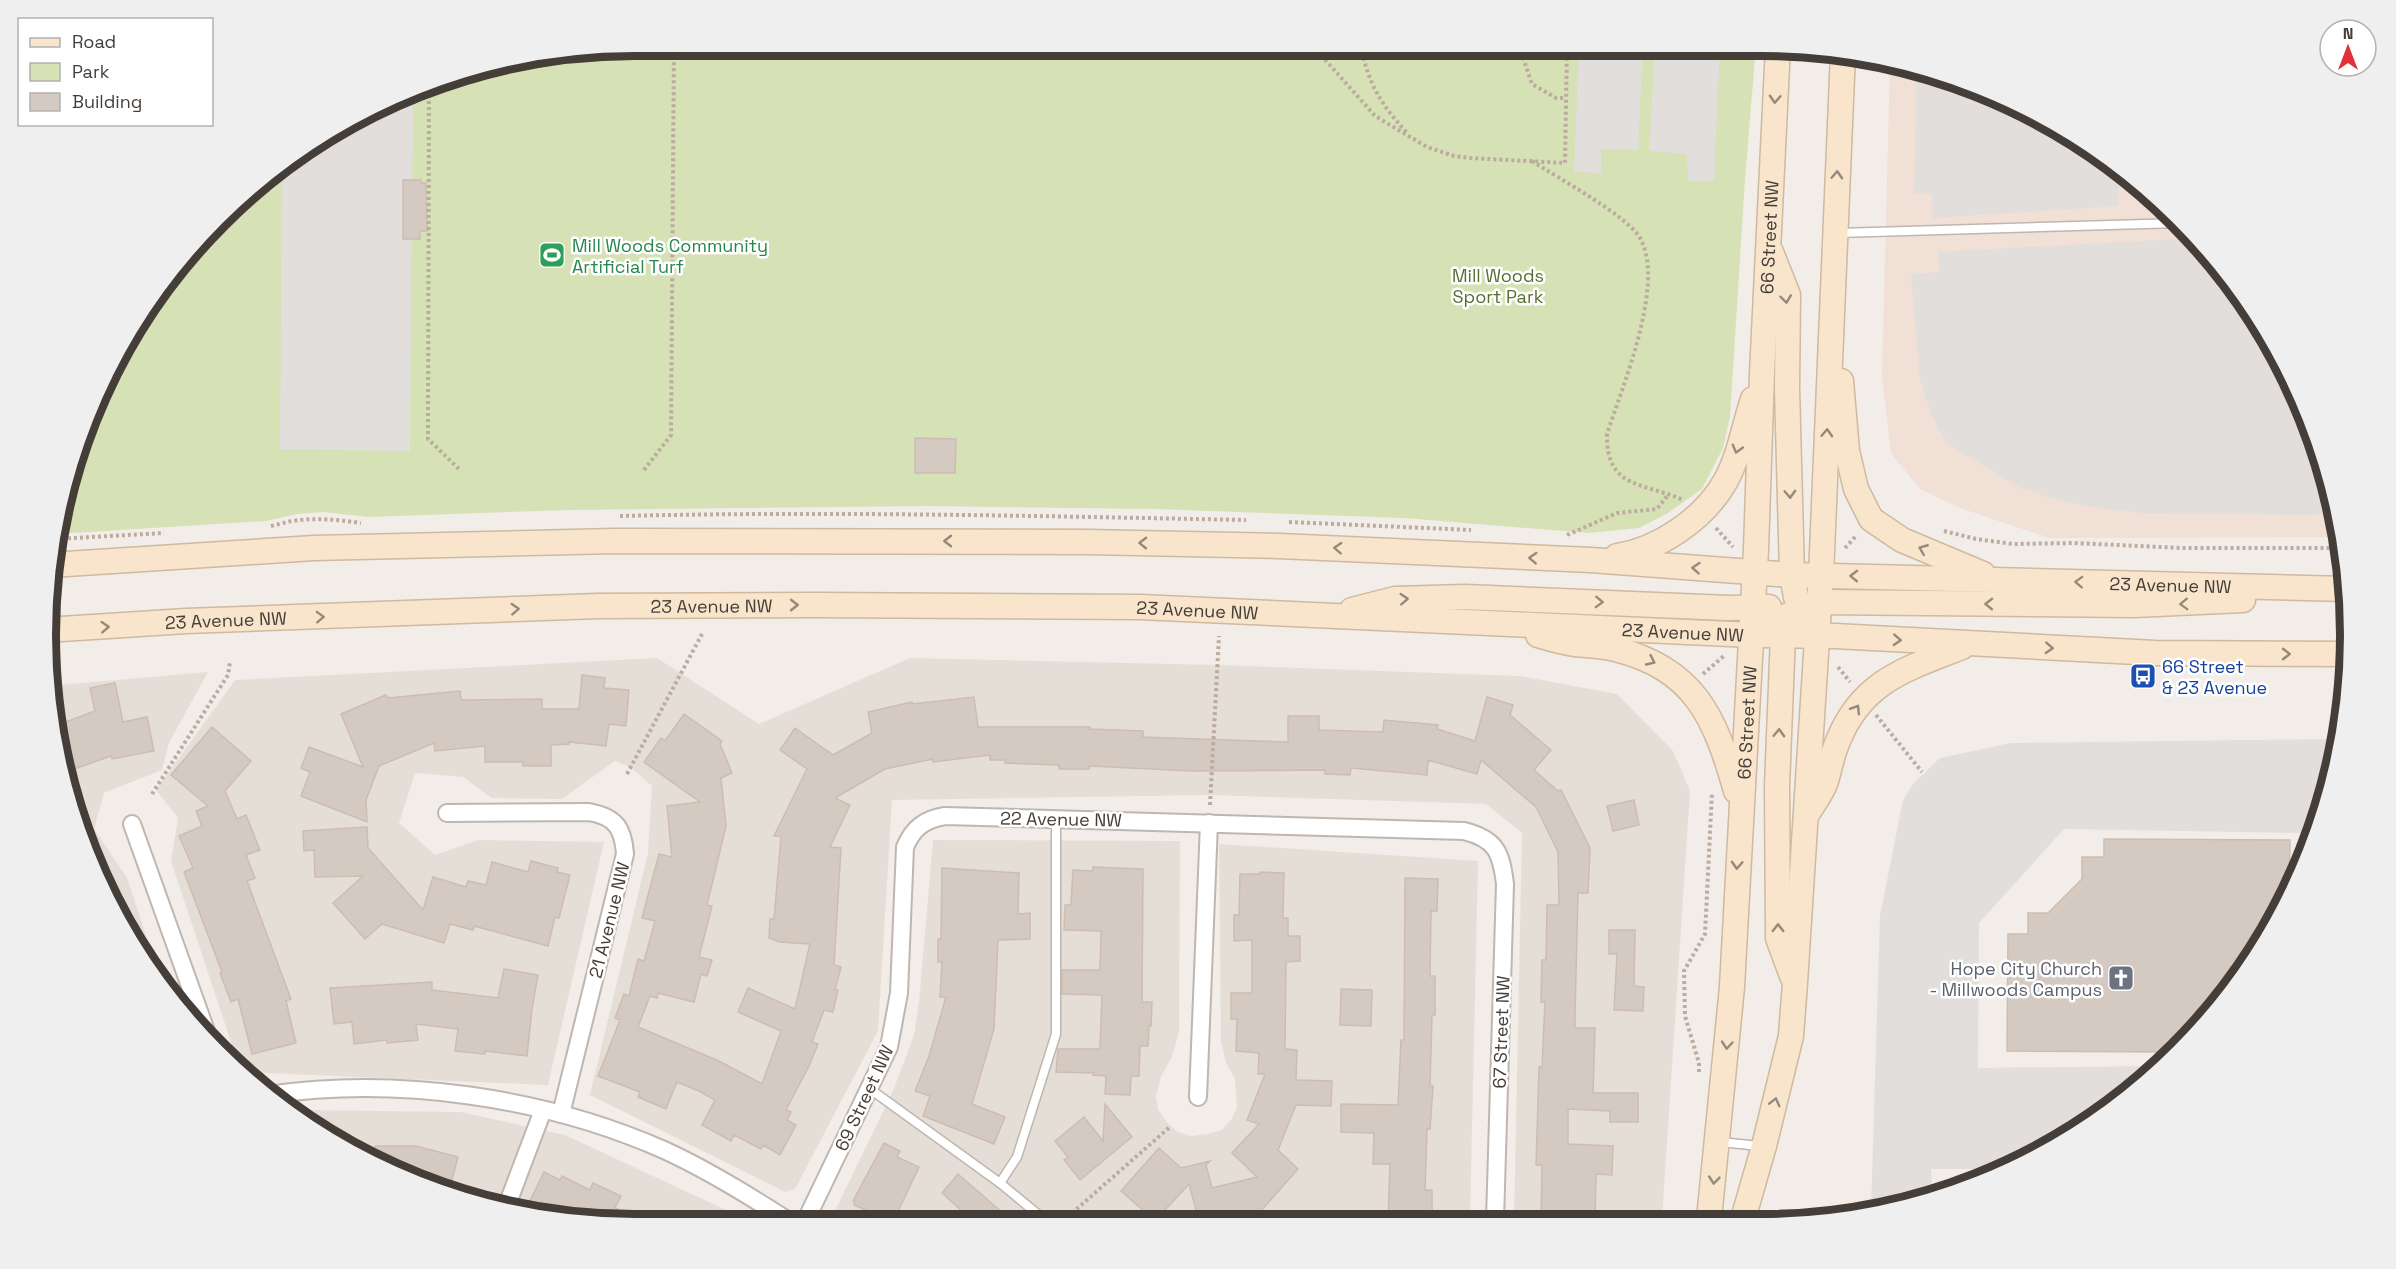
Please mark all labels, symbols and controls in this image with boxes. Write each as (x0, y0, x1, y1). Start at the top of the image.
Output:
legend (18, 18, 213, 126)
north arrow (2318, 18, 2378, 78)
text: N (2343, 23, 2353, 44)
text: Road (72, 30, 116, 53)
text: Park (72, 60, 110, 83)
text: Building (72, 90, 142, 113)
one-way arrow (1769, 94, 1782, 103)
one-way arrow (1831, 170, 1844, 179)
street label: 66 Street NW (1754, 179, 1783, 295)
place label: Mill Woods Community Artificial Turf (572, 234, 768, 278)
sports icon: Mill Woods Community Artificial Turf (537, 240, 567, 270)
park label: Mill Woods Sport Park (1452, 264, 1544, 308)
one-way arrow (1780, 295, 1792, 304)
one-way arrow (1820, 429, 1833, 438)
one-way arrow (1732, 443, 1744, 454)
one-way arrow (1784, 490, 1797, 499)
one-way arrow (944, 535, 953, 547)
one-way arrow (1139, 537, 1148, 549)
one-way arrow (1334, 542, 1343, 555)
one-way arrow (1918, 544, 1929, 556)
one-way arrow (1529, 551, 1538, 564)
one-way arrow (1692, 562, 1701, 575)
one-way arrow (1850, 570, 1859, 583)
street label: 23 Avenue NW (2109, 572, 2232, 598)
one-way arrow (2074, 575, 2083, 588)
one-way arrow (1400, 592, 1409, 605)
street label: 23 Avenue NW (650, 594, 773, 617)
street label: 23 Avenue NW (1136, 595, 1259, 624)
one-way arrow (1594, 596, 1603, 609)
one-way arrow (1985, 597, 1994, 610)
one-way arrow (2179, 597, 2188, 610)
one-way arrow (790, 599, 799, 611)
one-way arrow (511, 603, 520, 616)
street label: 23 Avenue NW (164, 606, 287, 634)
one-way arrow (316, 611, 325, 624)
street label: 23 Avenue NW (1621, 618, 1745, 646)
one-way arrow (100, 620, 109, 633)
one-way arrow (1892, 633, 1901, 646)
one-way arrow (2045, 641, 2054, 654)
one-way arrow (2282, 648, 2291, 660)
one-way arrow (1644, 654, 1655, 666)
place label: 66 Street & 23 Avenue (2162, 655, 2267, 699)
bus stop icon: 66 Street & 23 Avenue (2128, 661, 2158, 691)
street label: 66 Street NW (1732, 665, 1761, 780)
one-way arrow (1849, 705, 1861, 715)
one-way arrow (1773, 729, 1785, 738)
street label: 22 Avenue NW (1000, 806, 1122, 832)
street label: 21 Avenue NW (583, 859, 635, 980)
one-way arrow (1731, 861, 1744, 870)
one-way arrow (1772, 924, 1784, 933)
place label: Hope City Church - Millwoods Campus (1929, 957, 2102, 1001)
church icon: Hope City Church - Millwoods Campus (2106, 963, 2136, 993)
street label: 67 Street NW (1488, 975, 1514, 1089)
street label: 69 Street NW (829, 1041, 899, 1155)
one-way arrow (1721, 1041, 1734, 1050)
one-way arrow (1767, 1097, 1780, 1107)
one-way arrow (1708, 1176, 1721, 1185)

